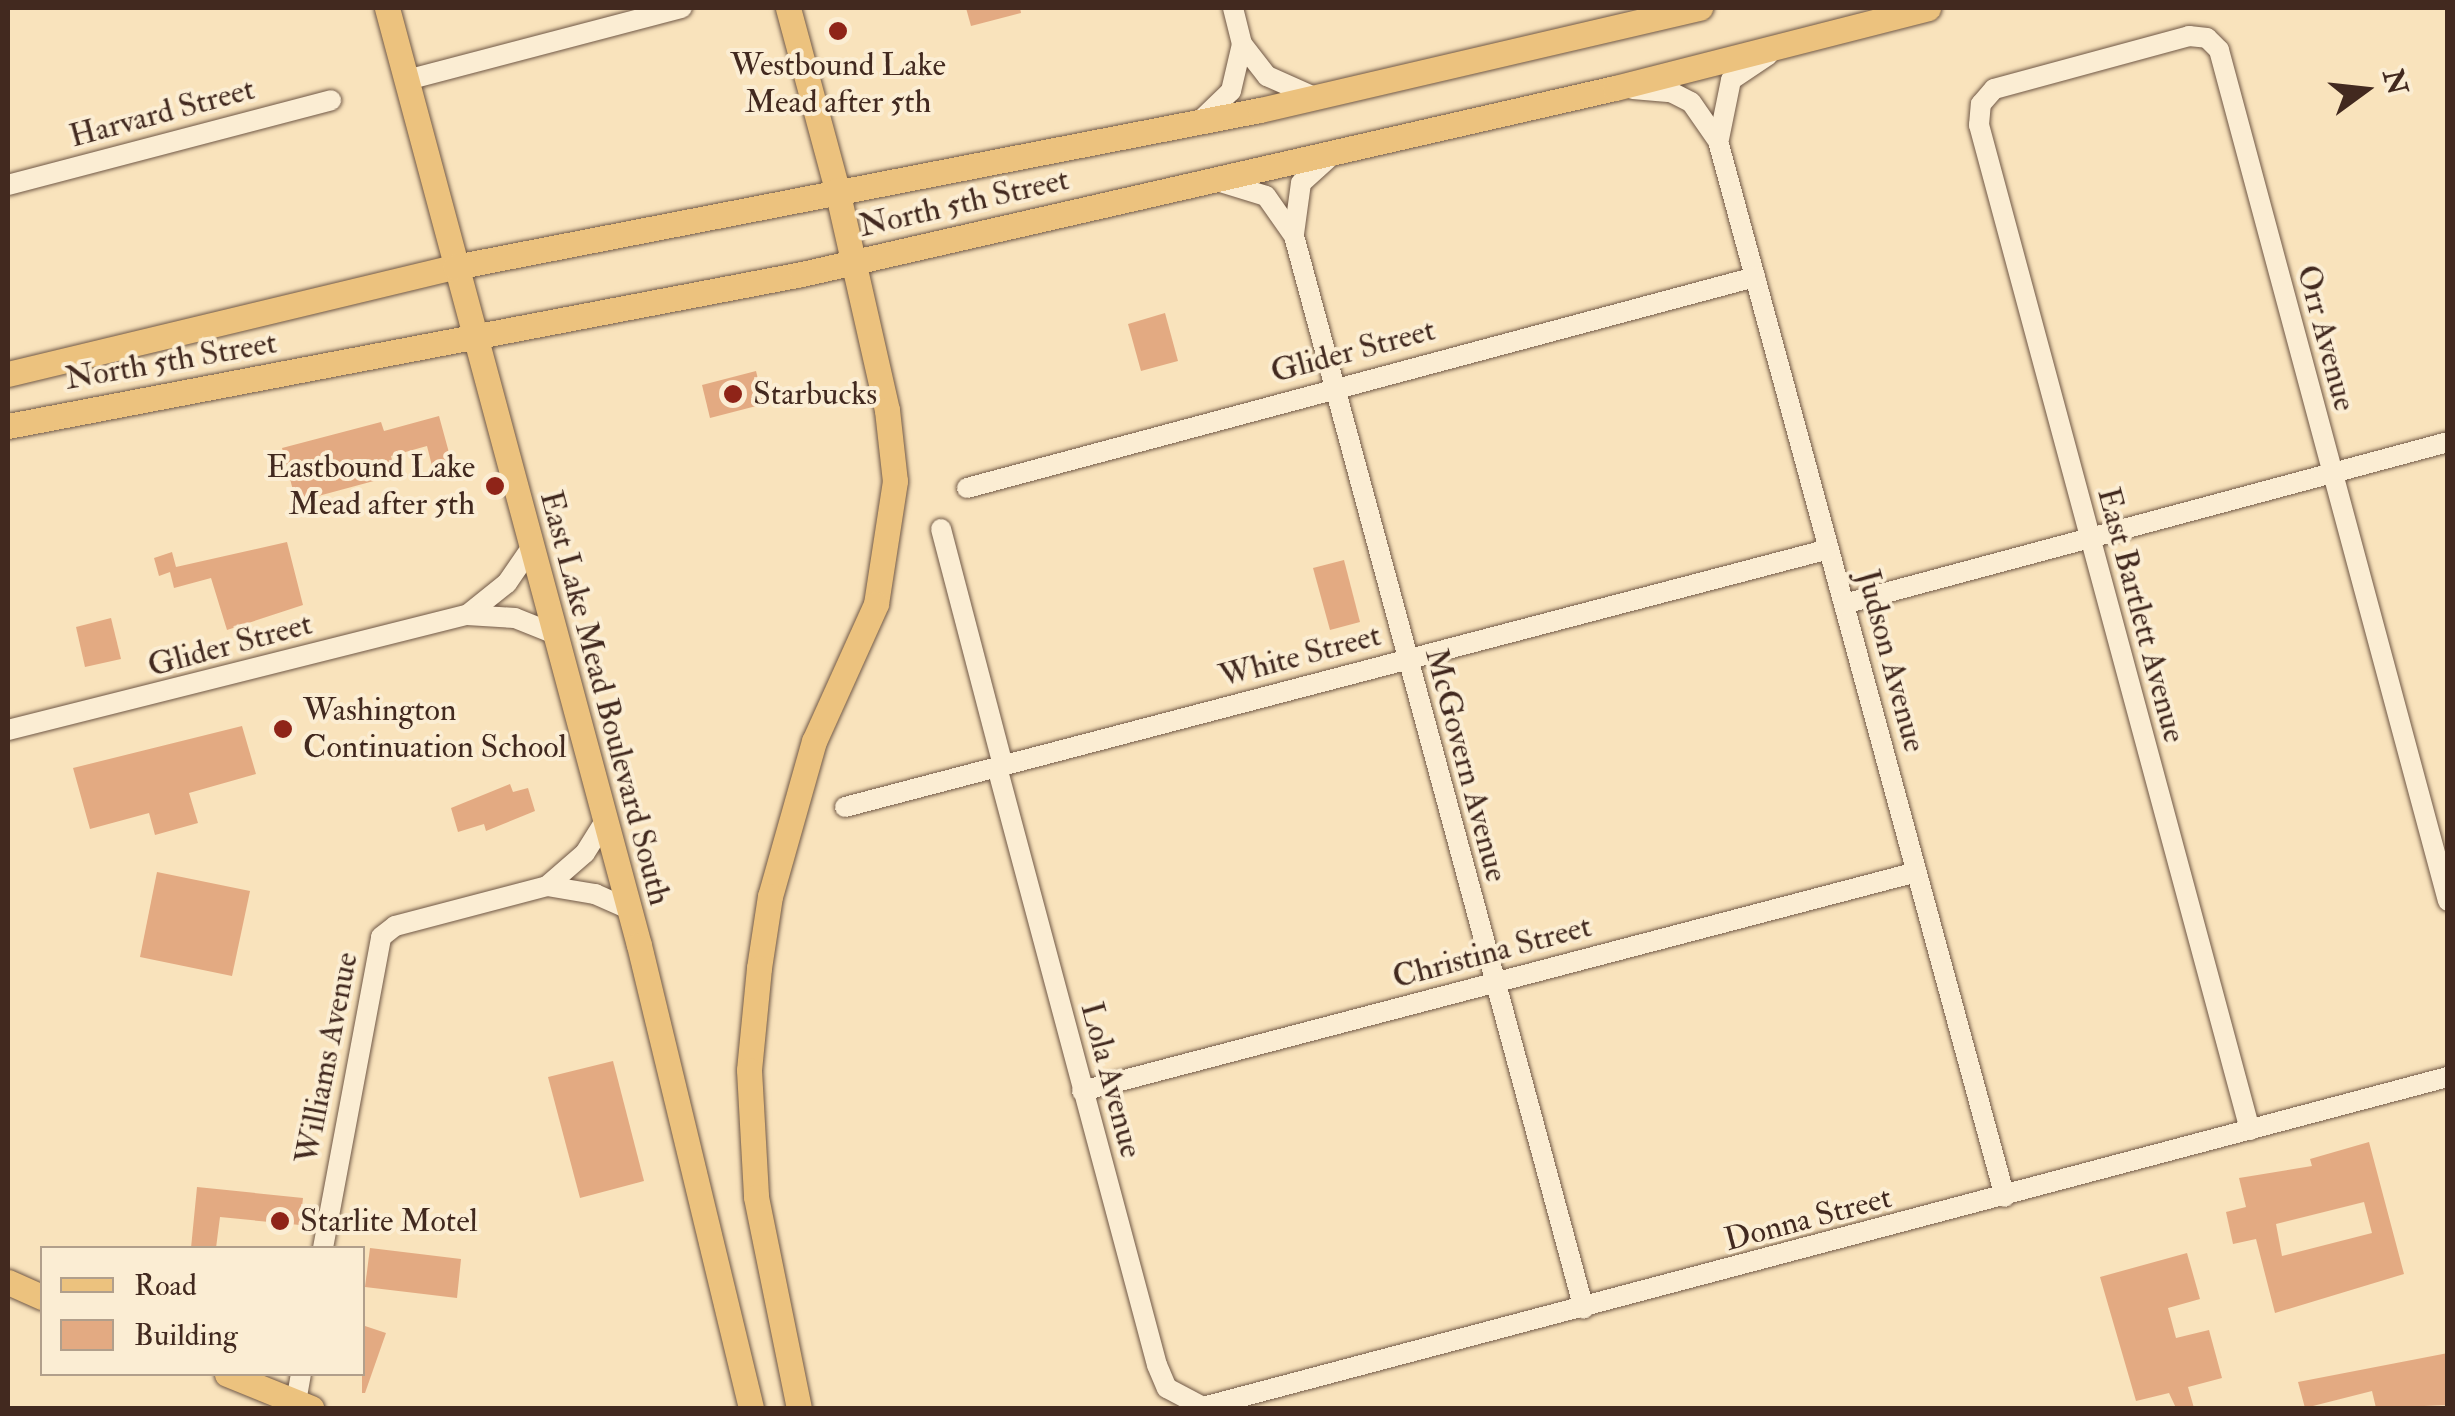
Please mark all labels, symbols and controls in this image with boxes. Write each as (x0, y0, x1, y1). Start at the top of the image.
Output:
marker: Westbound Lake Mead after 5th (827, 20, 849, 42)
north arrow (2315, 40, 2415, 140)
place label: Westbound Lake Mead after 5th (730, 47, 946, 122)
text: N (2374, 65, 2415, 99)
street label: Harvard Street (65, 70, 259, 156)
street label: North 5th Street (855, 160, 1073, 246)
street label: Orr Avenue (2288, 261, 2364, 415)
street label: Glider Street (1267, 311, 1439, 391)
street label: North 5th Street (62, 323, 280, 399)
place label: Starbucks (753, 375, 877, 413)
marker: Starbucks (722, 383, 744, 405)
place label: Eastbound Lake Mead after 5th (266, 449, 475, 524)
marker: Eastbound Lake Mead after 5th (484, 475, 506, 497)
street label: East Bartlett Avenue (2089, 483, 2193, 747)
street label: East Lake Mead Boulevard South (531, 487, 679, 909)
street label: Judson Avenue (1848, 566, 1934, 756)
street label: Glider Street (144, 605, 316, 685)
street label: White Street (1215, 616, 1385, 696)
street label: McGovern Avenue (1416, 644, 1516, 886)
place label: Washington Continuation School (303, 692, 567, 767)
marker: Washington Continuation School (272, 718, 294, 740)
street label: Christina Street (1388, 907, 1596, 997)
street label: Williams Avenue (288, 949, 366, 1167)
street label: Lola Avenue (1072, 998, 1150, 1162)
street label: Donna Street (1720, 1178, 1896, 1260)
place label: Starlite Motel (300, 1202, 478, 1240)
marker: Starlite Motel (269, 1210, 291, 1232)
legend (40, 1246, 365, 1376)
text: Road (134, 1267, 197, 1304)
text: Building (134, 1317, 238, 1354)

